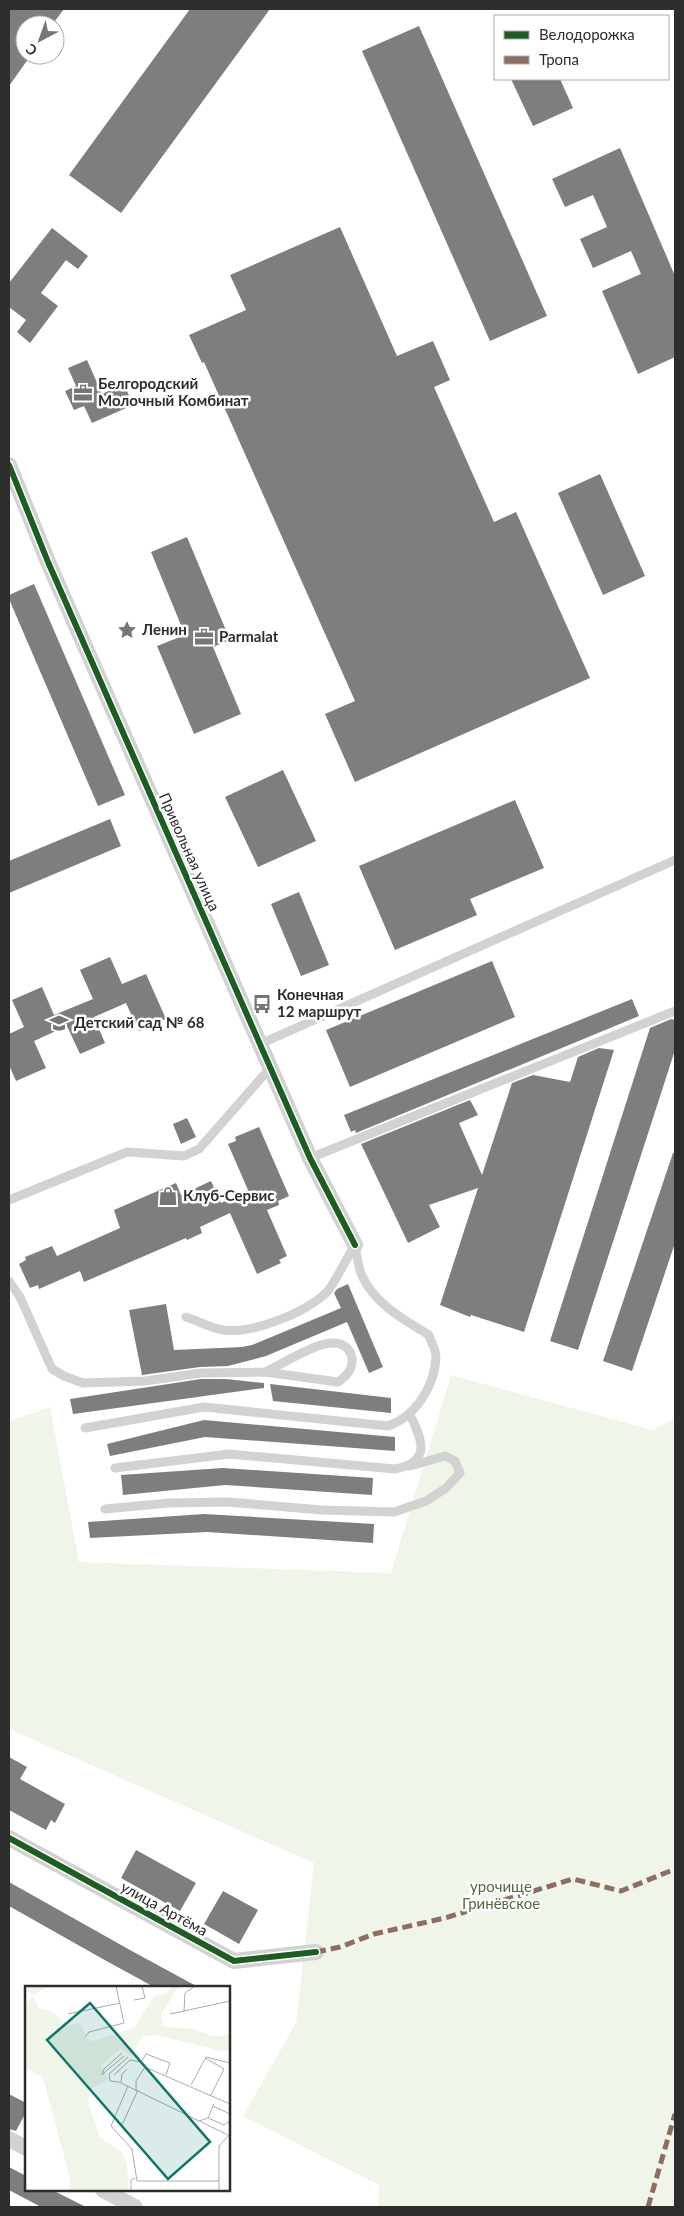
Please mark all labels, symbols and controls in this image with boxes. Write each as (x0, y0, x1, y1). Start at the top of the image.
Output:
north arrow (15, 15, 65, 65)
legend (494, 15, 669, 80)
text: Велодорожка (539, 25, 635, 43)
text: С (22, 40, 40, 60)
text: Тропа (539, 50, 579, 68)
place label: Белгородский Молочный Комбинат (98, 374, 249, 409)
office icon: Белгородский Молочный Комбинат (72, 382, 94, 404)
place icon: Ленин (116, 619, 138, 641)
place label: Ленин (141, 620, 187, 638)
office icon: Parmalat (193, 626, 215, 648)
place label: Parmalat (219, 627, 279, 645)
street label: Привольная улица (156, 790, 224, 914)
place label: Конечная 12 маршрут (277, 985, 362, 1020)
bus stop icon: Конечная 12 маршрут (251, 993, 273, 1015)
school or university icon: Детский сад № 68 (48, 1012, 70, 1034)
place label: Детский сад № 68 (74, 1013, 205, 1031)
shop icon: Клуб-Сервис (157, 1185, 179, 1207)
place label: Клуб-Сервис (183, 1186, 275, 1204)
street label: улица Артёма (118, 1877, 211, 1939)
park label: урочище Гринёвское (462, 1877, 540, 1912)
inset map (25, 1986, 230, 2191)

